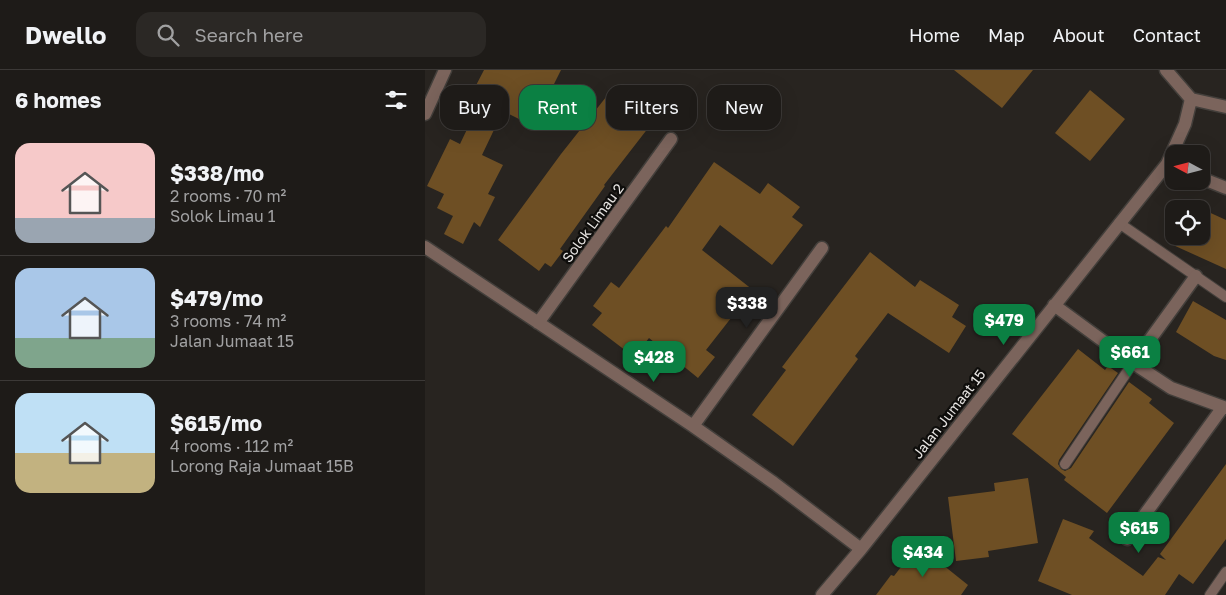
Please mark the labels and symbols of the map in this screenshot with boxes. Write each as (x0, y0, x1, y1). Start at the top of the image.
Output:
north arrow (1165, 145, 1210, 190)
street label: Solok Limau 2 (558, 180, 627, 266)
pin: $338 (717, 286, 777, 329)
pin: $479 (974, 304, 1034, 346)
pin: $661 (1100, 336, 1160, 378)
pin: $428 (624, 340, 684, 383)
street label: Jalan Jumaat 15 (909, 366, 989, 462)
pin: $615 (1109, 512, 1169, 554)
pin: $434 (893, 536, 953, 578)

